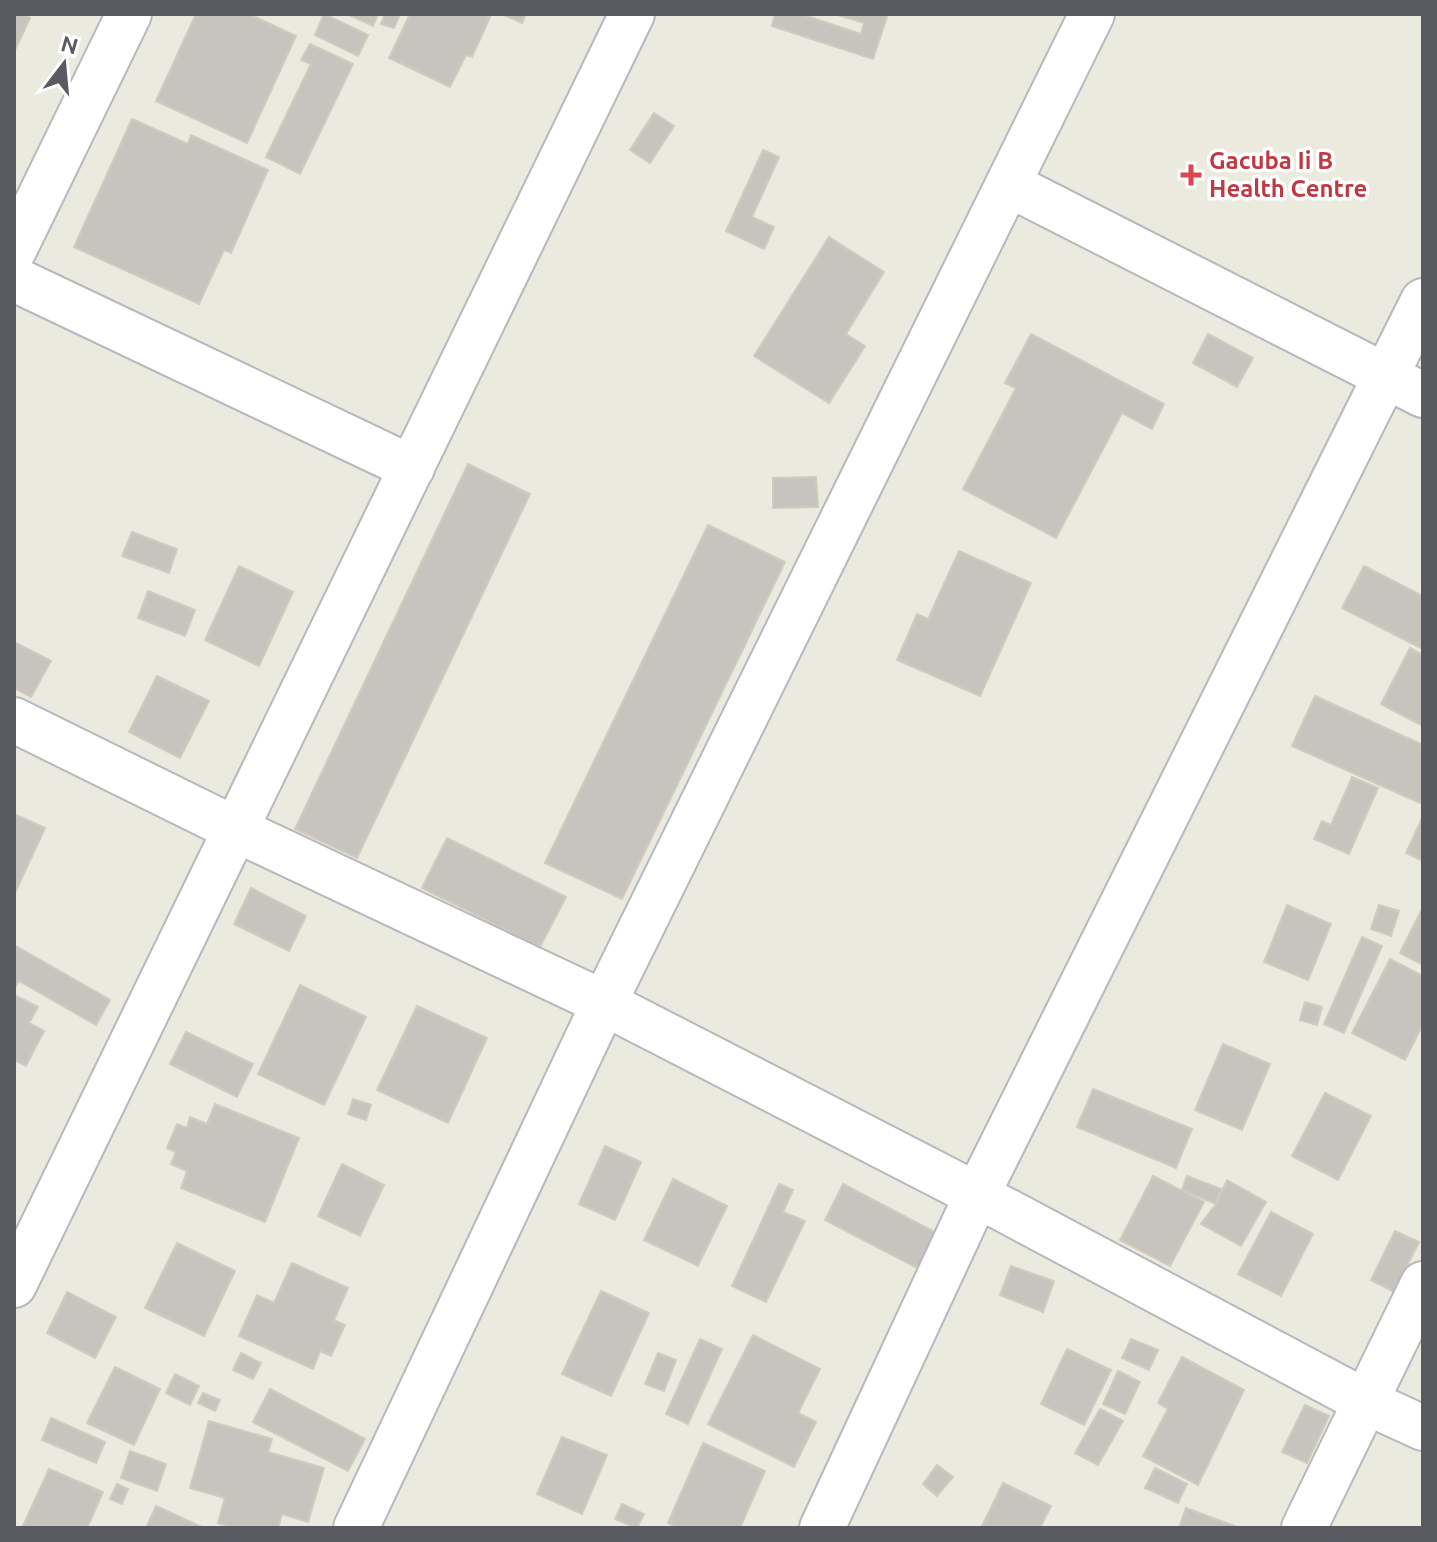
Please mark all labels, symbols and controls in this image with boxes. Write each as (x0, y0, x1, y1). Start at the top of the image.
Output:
north arrow (24, 24, 104, 104)
text: N (58, 30, 81, 59)
place label: Gacuba Ii B Health Centre (1209, 147, 1367, 202)
marker: Gacuba Ii B Health Centre (1180, 164, 1202, 186)

